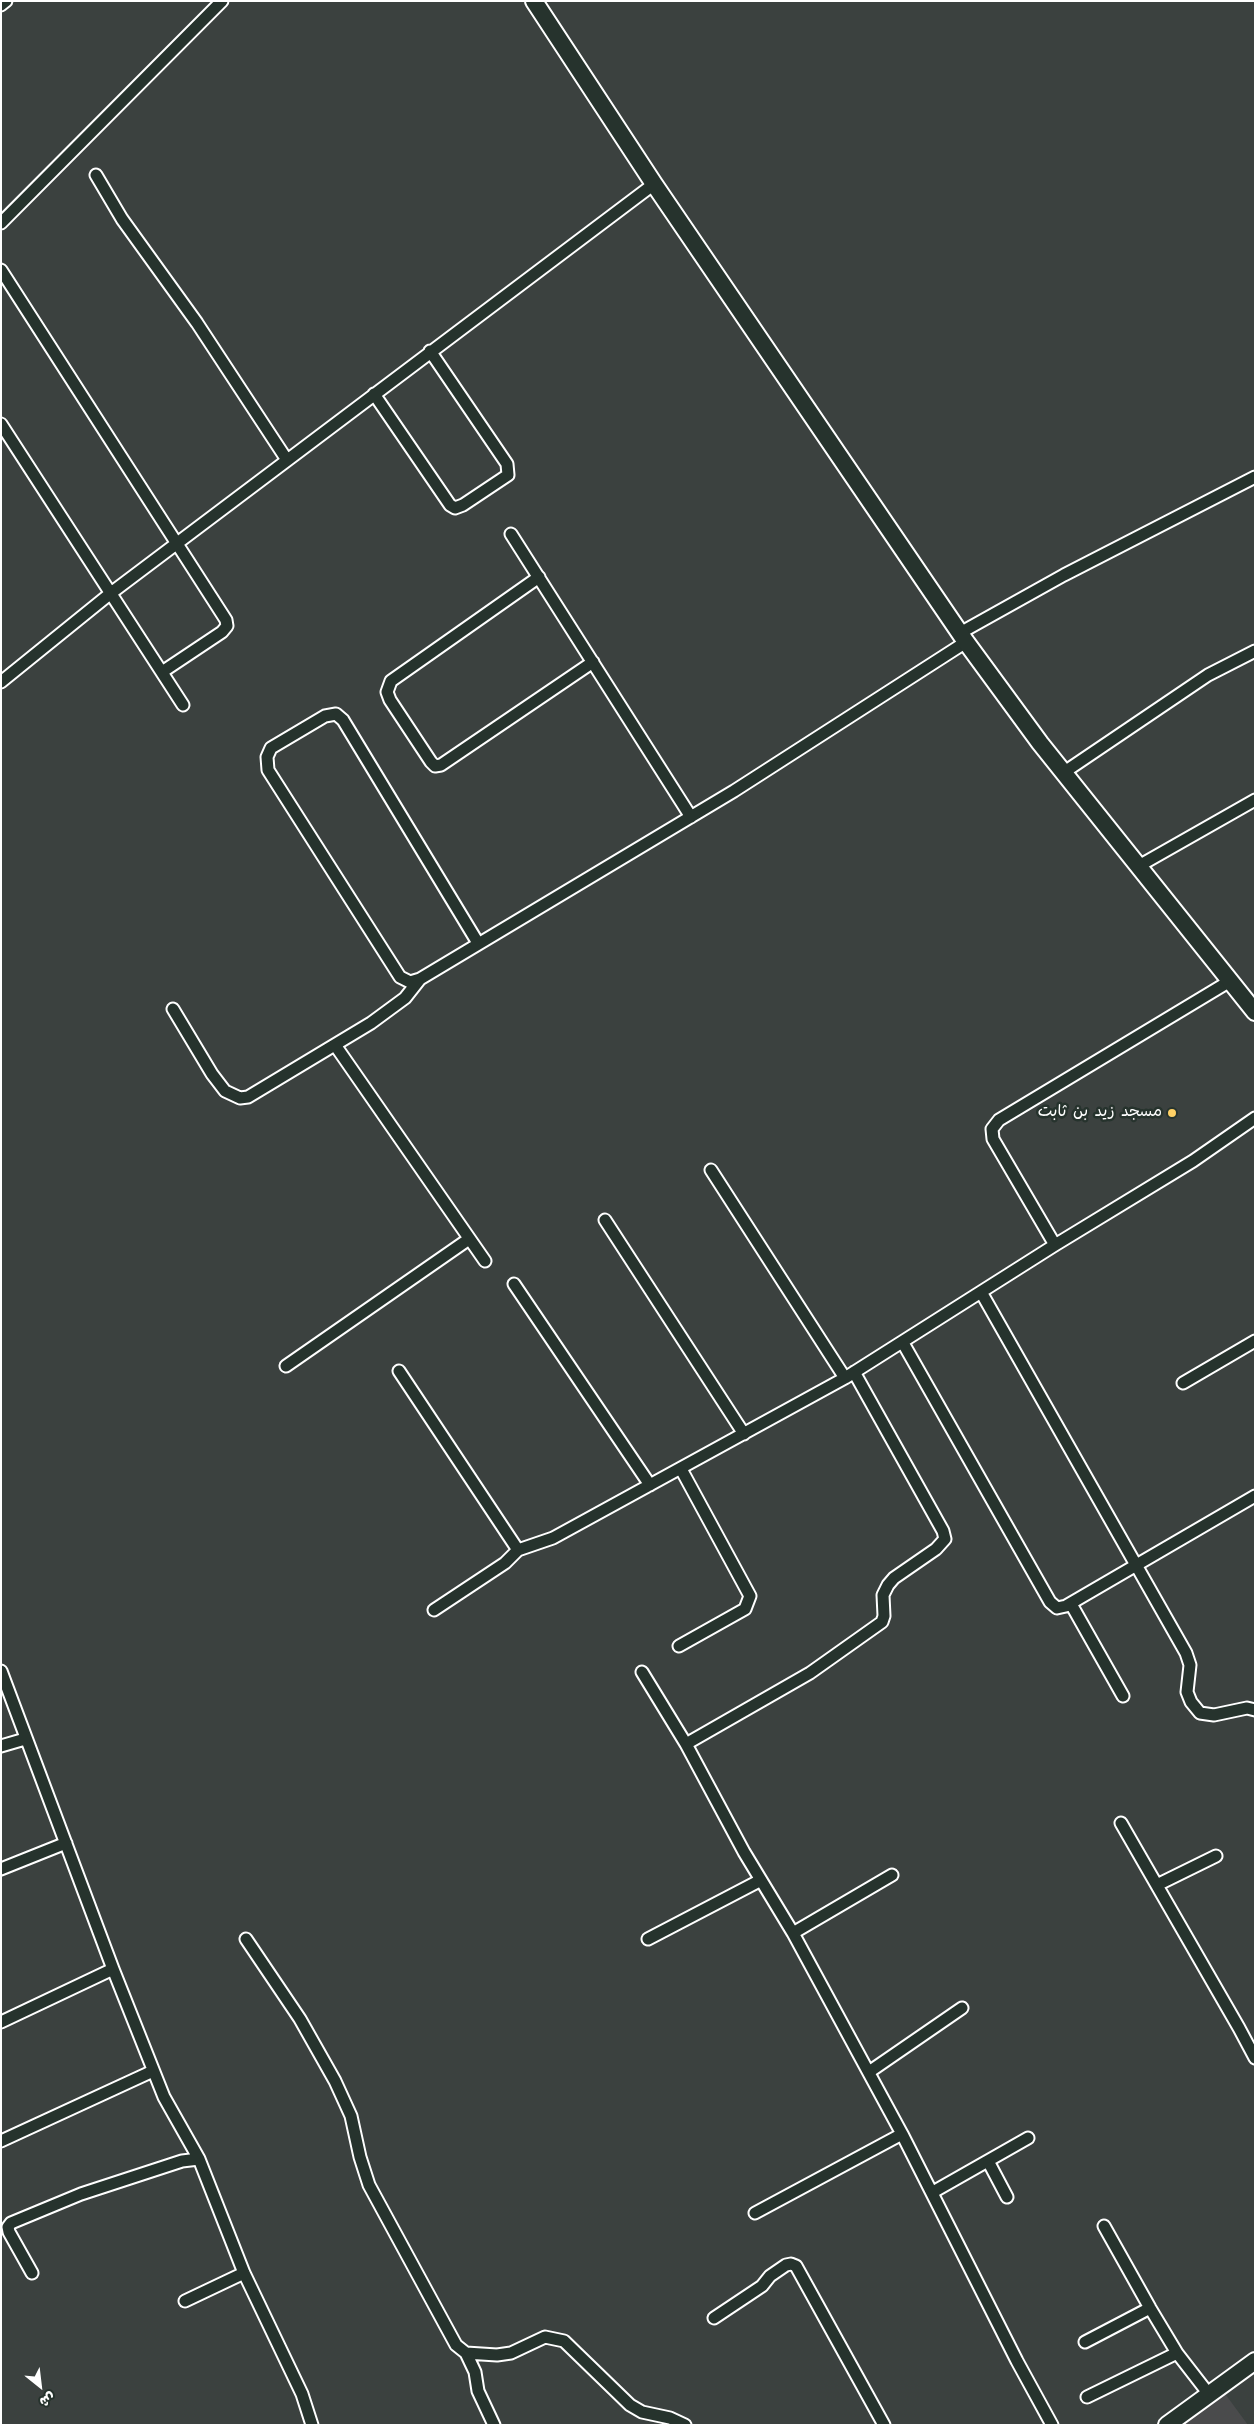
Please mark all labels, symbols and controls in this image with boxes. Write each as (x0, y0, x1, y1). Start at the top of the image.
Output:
place label: مسجد زيد بن ثابت (1038, 1103, 1162, 1123)
marker: مسجد زيد بن ثابت (1166, 1107, 1178, 1119)
north arrow (15, 2361, 65, 2411)
text: ش (36, 2387, 59, 2412)

